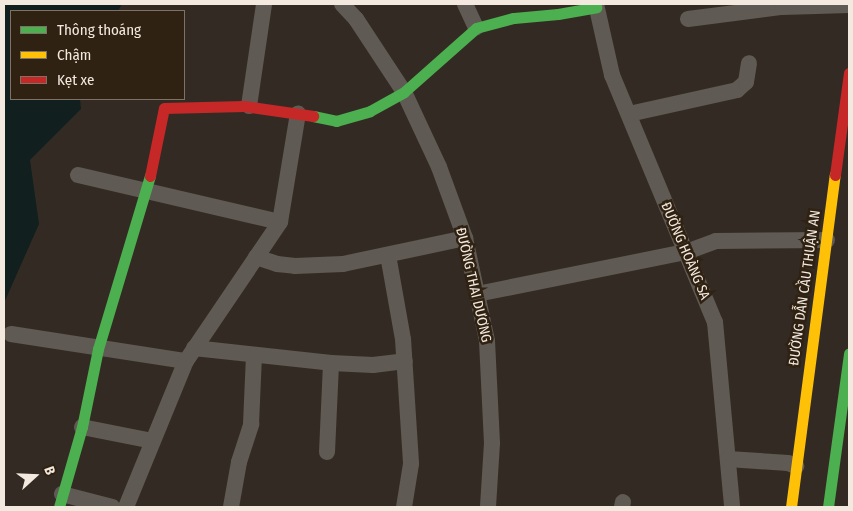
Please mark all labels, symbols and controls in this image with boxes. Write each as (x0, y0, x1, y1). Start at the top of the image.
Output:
legend (10, 10, 185, 100)
text: Thông thoáng (57, 21, 141, 39)
text: Chậm (57, 46, 91, 64)
text: Kẹt xe (57, 71, 94, 89)
street label: ĐƯỜNG HOÀNG SA (657, 200, 713, 302)
street label: ĐƯỜNG DẪN CẦU THUẬN AN (786, 209, 824, 367)
street label: ĐƯỜNG THAI DƯƠNG (452, 226, 494, 344)
north arrow (10, 451, 60, 501)
text: B (40, 464, 59, 477)

